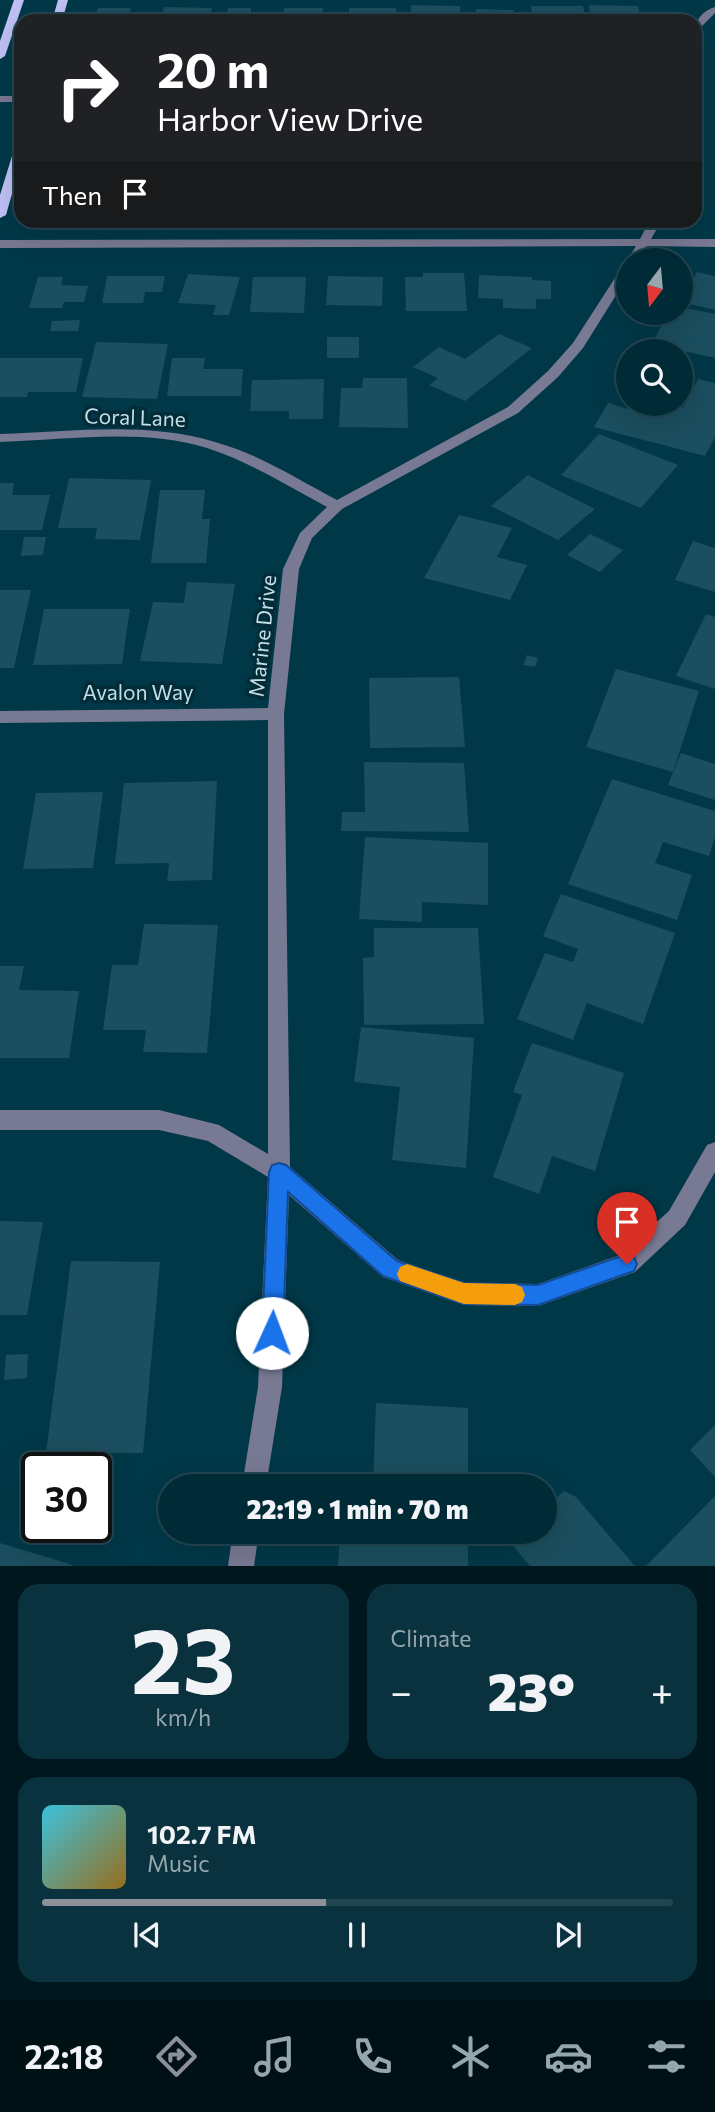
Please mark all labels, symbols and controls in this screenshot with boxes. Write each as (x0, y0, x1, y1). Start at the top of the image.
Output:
text: 20 m (157, 38, 269, 98)
icon: right (42, 42, 133, 133)
text: Harbor View Drive (157, 98, 423, 138)
icon: arrive (116, 175, 154, 213)
text: Then (42, 179, 102, 210)
north arrow (616, 248, 693, 326)
map controls (616, 248, 693, 416)
button: search (616, 339, 693, 416)
street label: Coral Lane (84, 402, 186, 431)
street label: Marine Drive (243, 574, 280, 698)
street label: Avalon Way (82, 679, 194, 704)
pin (597, 1192, 657, 1264)
icon: arrive (608, 1203, 646, 1241)
position arrow (235, 1296, 309, 1370)
speed limit sign: 30 (21, 1452, 112, 1543)
text: 22:19 · 1 min · 70 m (247, 1493, 468, 1524)
text: 23 (131, 1601, 236, 1713)
text: Climate (391, 1624, 472, 1652)
text: 23° (488, 1658, 575, 1722)
text: − (391, 1667, 412, 1714)
text: + (651, 1667, 673, 1714)
text: km/h (155, 1703, 211, 1731)
text: 102.7 FM (147, 1818, 257, 1849)
text: Music (147, 1849, 210, 1877)
icon: previous (128, 1916, 166, 1954)
icon: pause (338, 1916, 376, 1954)
icon: next (549, 1916, 587, 1954)
icon: directions (152, 2032, 201, 2081)
icon: music (250, 2032, 299, 2081)
icon: phone (348, 2032, 397, 2081)
icon: climate (446, 2032, 495, 2081)
icon: car (544, 2032, 593, 2081)
icon: filters (642, 2032, 691, 2081)
text: 22:18 (24, 2036, 104, 2076)

